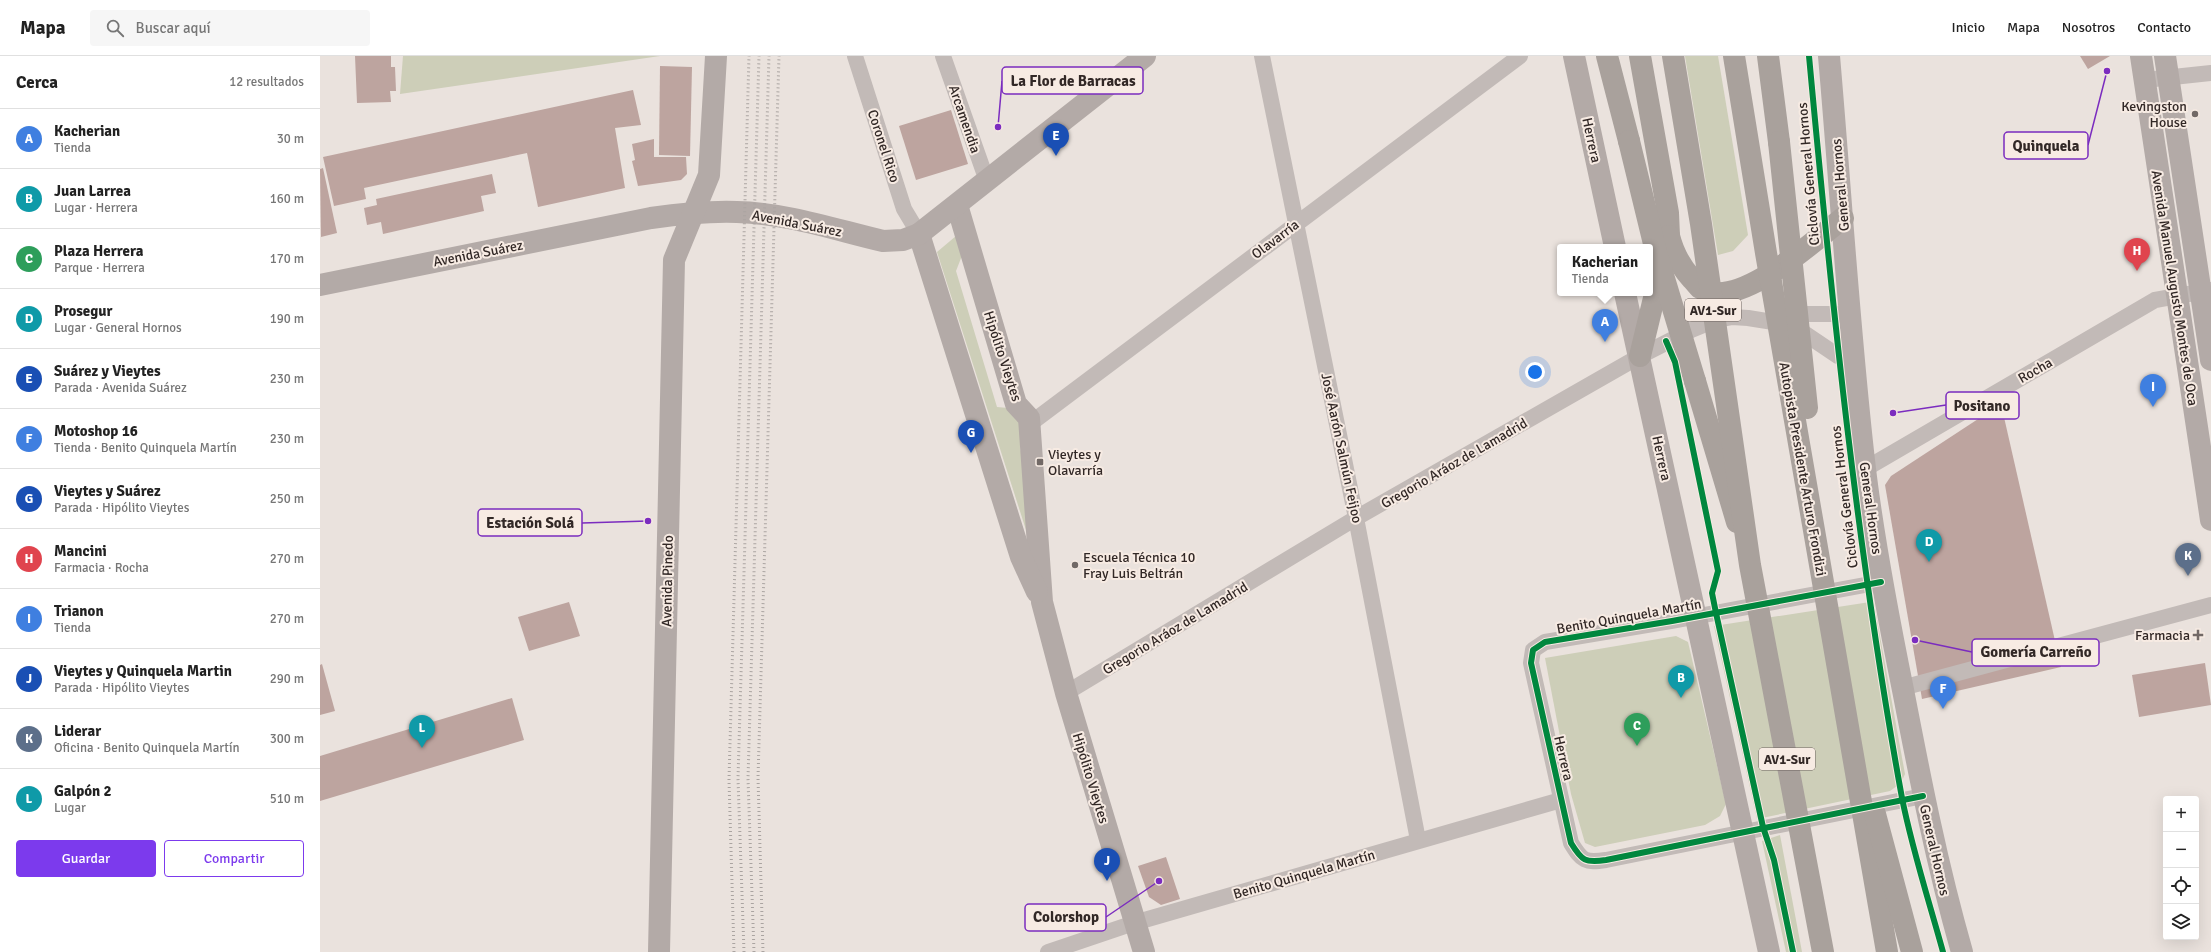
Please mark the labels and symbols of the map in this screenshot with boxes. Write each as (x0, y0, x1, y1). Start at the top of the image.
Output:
callout: La Flor de Barracas (1002, 67, 1143, 94)
text: La Flor de Barracas (1010, 72, 1136, 90)
street label: Arcamendia (945, 83, 984, 156)
place label: Kevingston House (2121, 98, 2187, 131)
street label: Ciclovía General Hornos (1794, 102, 1823, 246)
street label: Coronel Rico (864, 108, 903, 185)
marker: Kevingston House (2190, 109, 2200, 119)
street label: Herrera (1578, 116, 1605, 164)
pin: E (1043, 123, 1069, 156)
callout: Quinquela (2004, 132, 2088, 159)
text: Quinquela (2012, 137, 2080, 155)
street label: General Hornos (1828, 138, 1853, 232)
street label: Avenida Manuel Augusto Montes de Oca (2147, 169, 2202, 407)
street label: Avenida Suárez (751, 206, 843, 241)
street label: Olavarría (1248, 216, 1302, 263)
street label: Avenida Suárez (432, 236, 524, 271)
pin: H (2124, 238, 2150, 271)
road number: AV1-Sur (1685, 299, 1741, 321)
street label: Hipólito Vieytes (980, 309, 1025, 404)
pin: A (1592, 309, 1618, 342)
street label: Rocha (2015, 354, 2055, 387)
street label: Autopista Presidente Arturo Frondizi (1775, 361, 1830, 577)
your location (1525, 362, 1545, 382)
street label: José Aarón Salmún Feijoo (1317, 372, 1366, 525)
pin: I (2140, 374, 2166, 407)
callout: Positano (1946, 392, 2019, 419)
text: Positano (1954, 397, 2011, 415)
street label: Gregorio Aráoz de Lamadrid (1378, 415, 1530, 512)
pin: G (958, 420, 984, 453)
street label: Ciclovía General Hornos (1827, 425, 1862, 569)
street label: Herrera (1648, 434, 1675, 482)
place label: Vieytes y Olavarría (1048, 446, 1103, 479)
marker: Vieytes y Olavarría (1035, 457, 1045, 467)
street label: General Hornos (1856, 461, 1885, 555)
callout: Estación Solá (478, 509, 582, 536)
text: Estación Solá (486, 514, 574, 532)
pin: D (1916, 529, 1942, 562)
street label: Avenida Pinedo (658, 535, 677, 627)
pin: K (2175, 543, 2201, 576)
place label: Escuela Técnica 10 Fray Luis Beltrán (1083, 549, 1195, 582)
marker: Escuela Técnica 10 Fray Luis Beltrán (1070, 560, 1080, 570)
street label: Gregorio Aráoz de Lamadrid (1100, 578, 1251, 679)
street label: Benito Quinquela Martín (1555, 595, 1703, 638)
place label: Farmacia (2135, 627, 2190, 644)
marker: Farmacia (2193, 630, 2203, 640)
callout: Gomería Carreño (1972, 639, 2099, 666)
text: Gomería Carreño (1981, 643, 2092, 661)
pin: B (1668, 665, 1694, 698)
pin: F (1930, 676, 1956, 709)
pin: C (1624, 713, 1650, 746)
pin: L (409, 715, 435, 748)
street label: Hipólito Vieytes (1069, 731, 1112, 826)
street label: Herrera (1550, 734, 1577, 782)
road number: AV1-Sur (1759, 748, 1815, 770)
street label: General Hornos (1916, 803, 1953, 897)
street label: Benito Quinquela Martín (1231, 846, 1377, 903)
pin: J (1094, 848, 1120, 881)
callout: Colorshop (1025, 904, 1106, 931)
text: Colorshop (1033, 908, 1099, 926)

